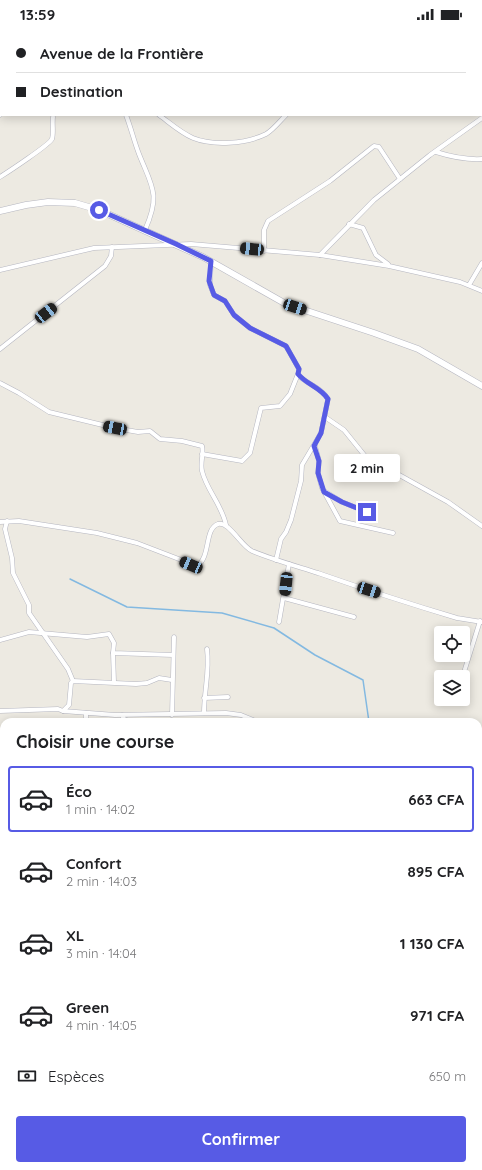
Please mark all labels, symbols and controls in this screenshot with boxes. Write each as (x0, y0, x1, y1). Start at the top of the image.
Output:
text: 13:59 (20, 5, 55, 24)
text: Avenue de la Frontière (40, 44, 204, 63)
text: Destination (40, 82, 123, 101)
route start (90, 201, 108, 219)
car (239, 242, 265, 256)
car (282, 298, 308, 316)
car (33, 301, 59, 325)
car (102, 420, 128, 436)
callout: 2 min (334, 454, 400, 482)
text: 2 min (350, 460, 384, 476)
route end (358, 503, 376, 521)
car (178, 555, 204, 575)
car (279, 571, 293, 597)
car (356, 581, 382, 599)
map controls (434, 626, 470, 706)
button: locate (434, 626, 470, 662)
button: layers (434, 670, 470, 706)
text: Choisir une course (16, 730, 174, 753)
icon: car (18, 781, 54, 817)
text: Éco (66, 782, 92, 801)
text: 663 CFA (408, 790, 464, 809)
text: 1 min · 14:02 (66, 801, 135, 817)
icon: car (18, 853, 54, 889)
text: Confort (66, 854, 122, 873)
text: 895 CFA (407, 862, 464, 881)
text: 2 min · 14:03 (66, 873, 137, 889)
icon: car (18, 925, 54, 961)
text: XL (66, 926, 84, 945)
text: 1 130 CFA (400, 934, 464, 953)
text: 3 min · 14:04 (66, 945, 137, 961)
icon: car (18, 997, 54, 1033)
text: Green (66, 998, 109, 1017)
text: 971 CFA (410, 1006, 464, 1025)
text: 4 min · 14:05 (66, 1017, 137, 1033)
icon: cash (16, 1065, 38, 1087)
text: Espèces (48, 1067, 104, 1086)
text: 650 m (429, 1068, 466, 1084)
button: Confirmer (16, 1116, 466, 1162)

